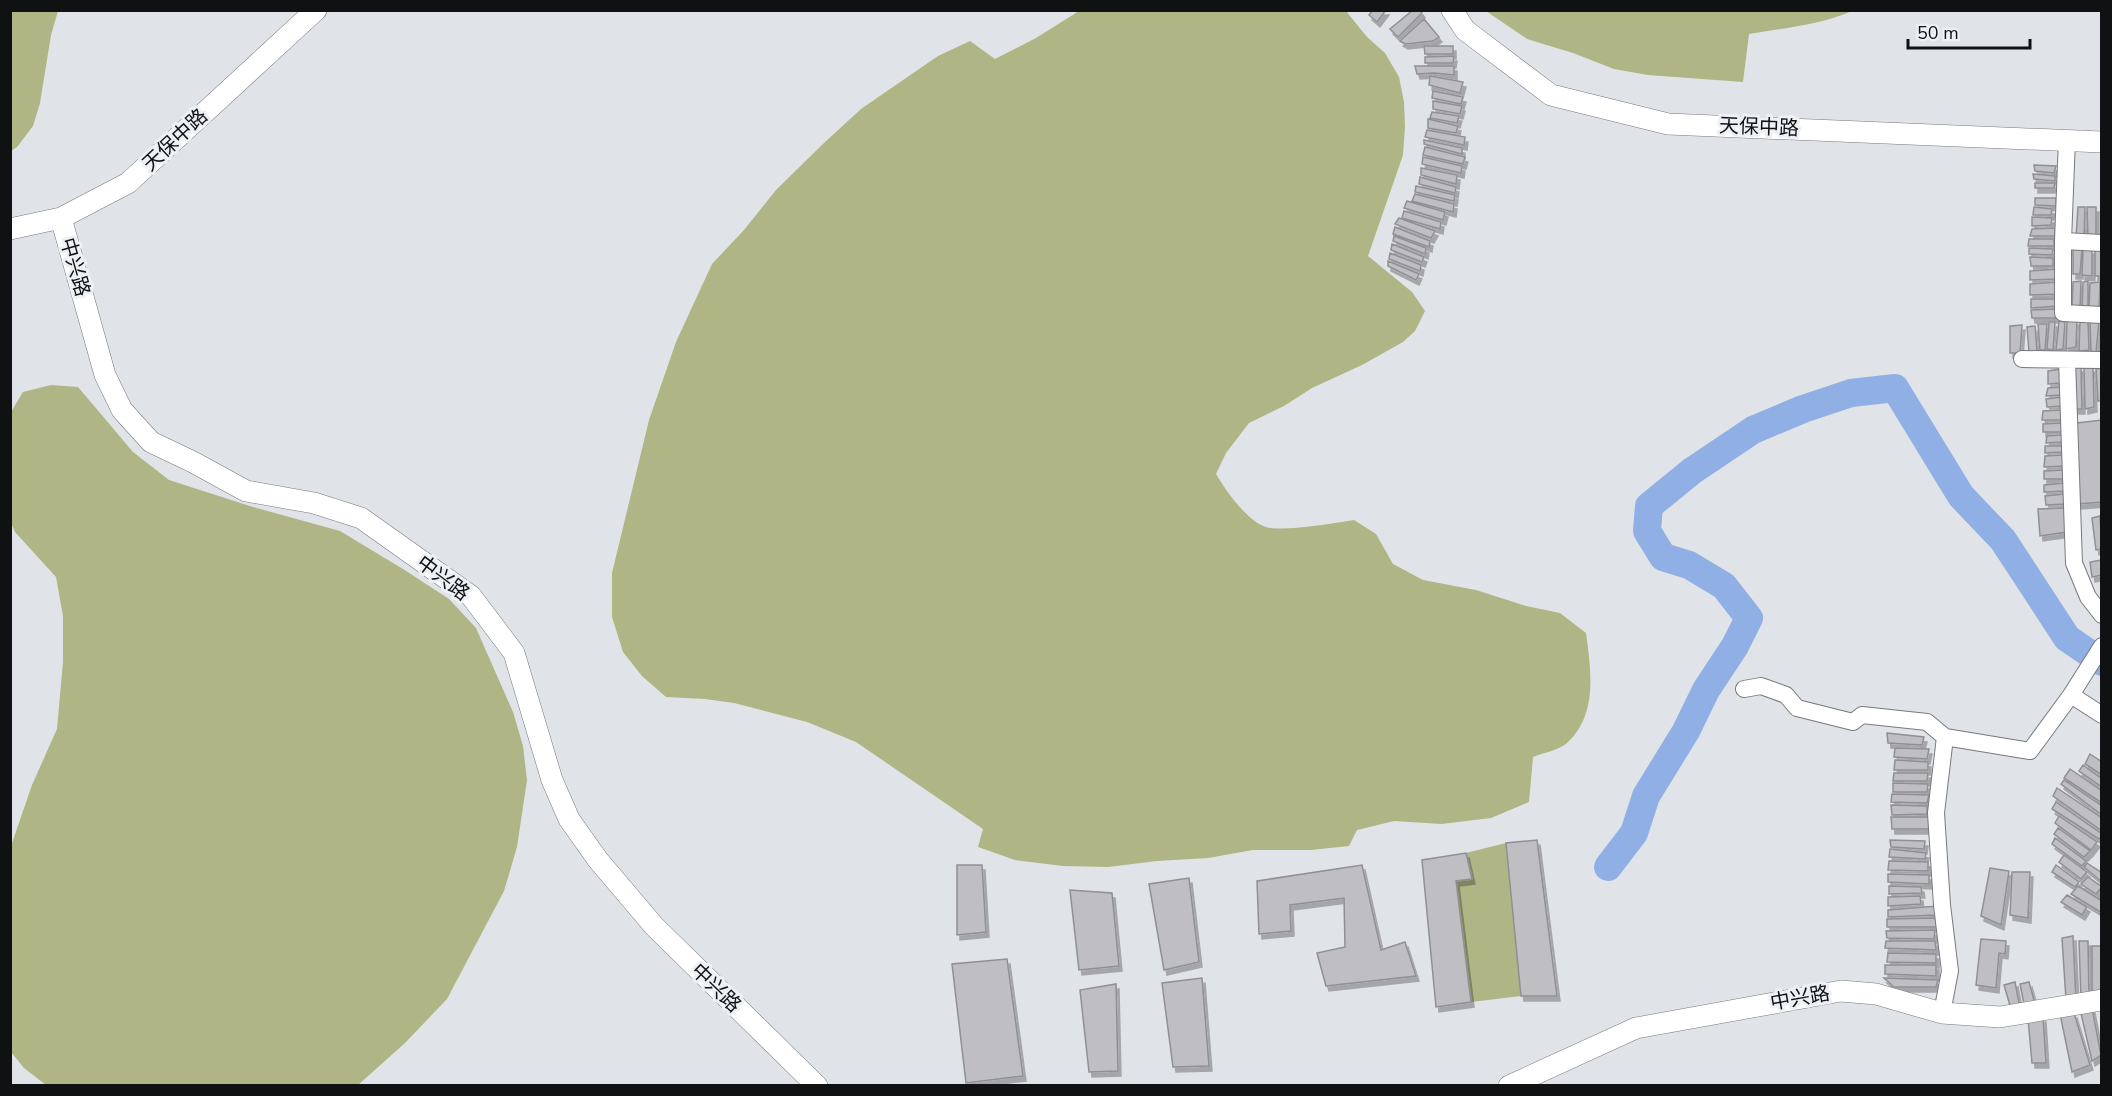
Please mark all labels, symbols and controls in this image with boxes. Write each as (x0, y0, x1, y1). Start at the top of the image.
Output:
scale bar (1908, 12, 2030, 50)
text: 50 m (1917, 21, 1959, 45)
street label: 天保中路 (137, 103, 213, 177)
street label: 天保中路 (1719, 112, 1799, 142)
street label: 中兴路 (54, 234, 96, 300)
street label: 中兴路 (411, 549, 475, 607)
street label: 中兴路 (685, 957, 747, 1019)
street label: 中兴路 (1768, 979, 1832, 1017)

